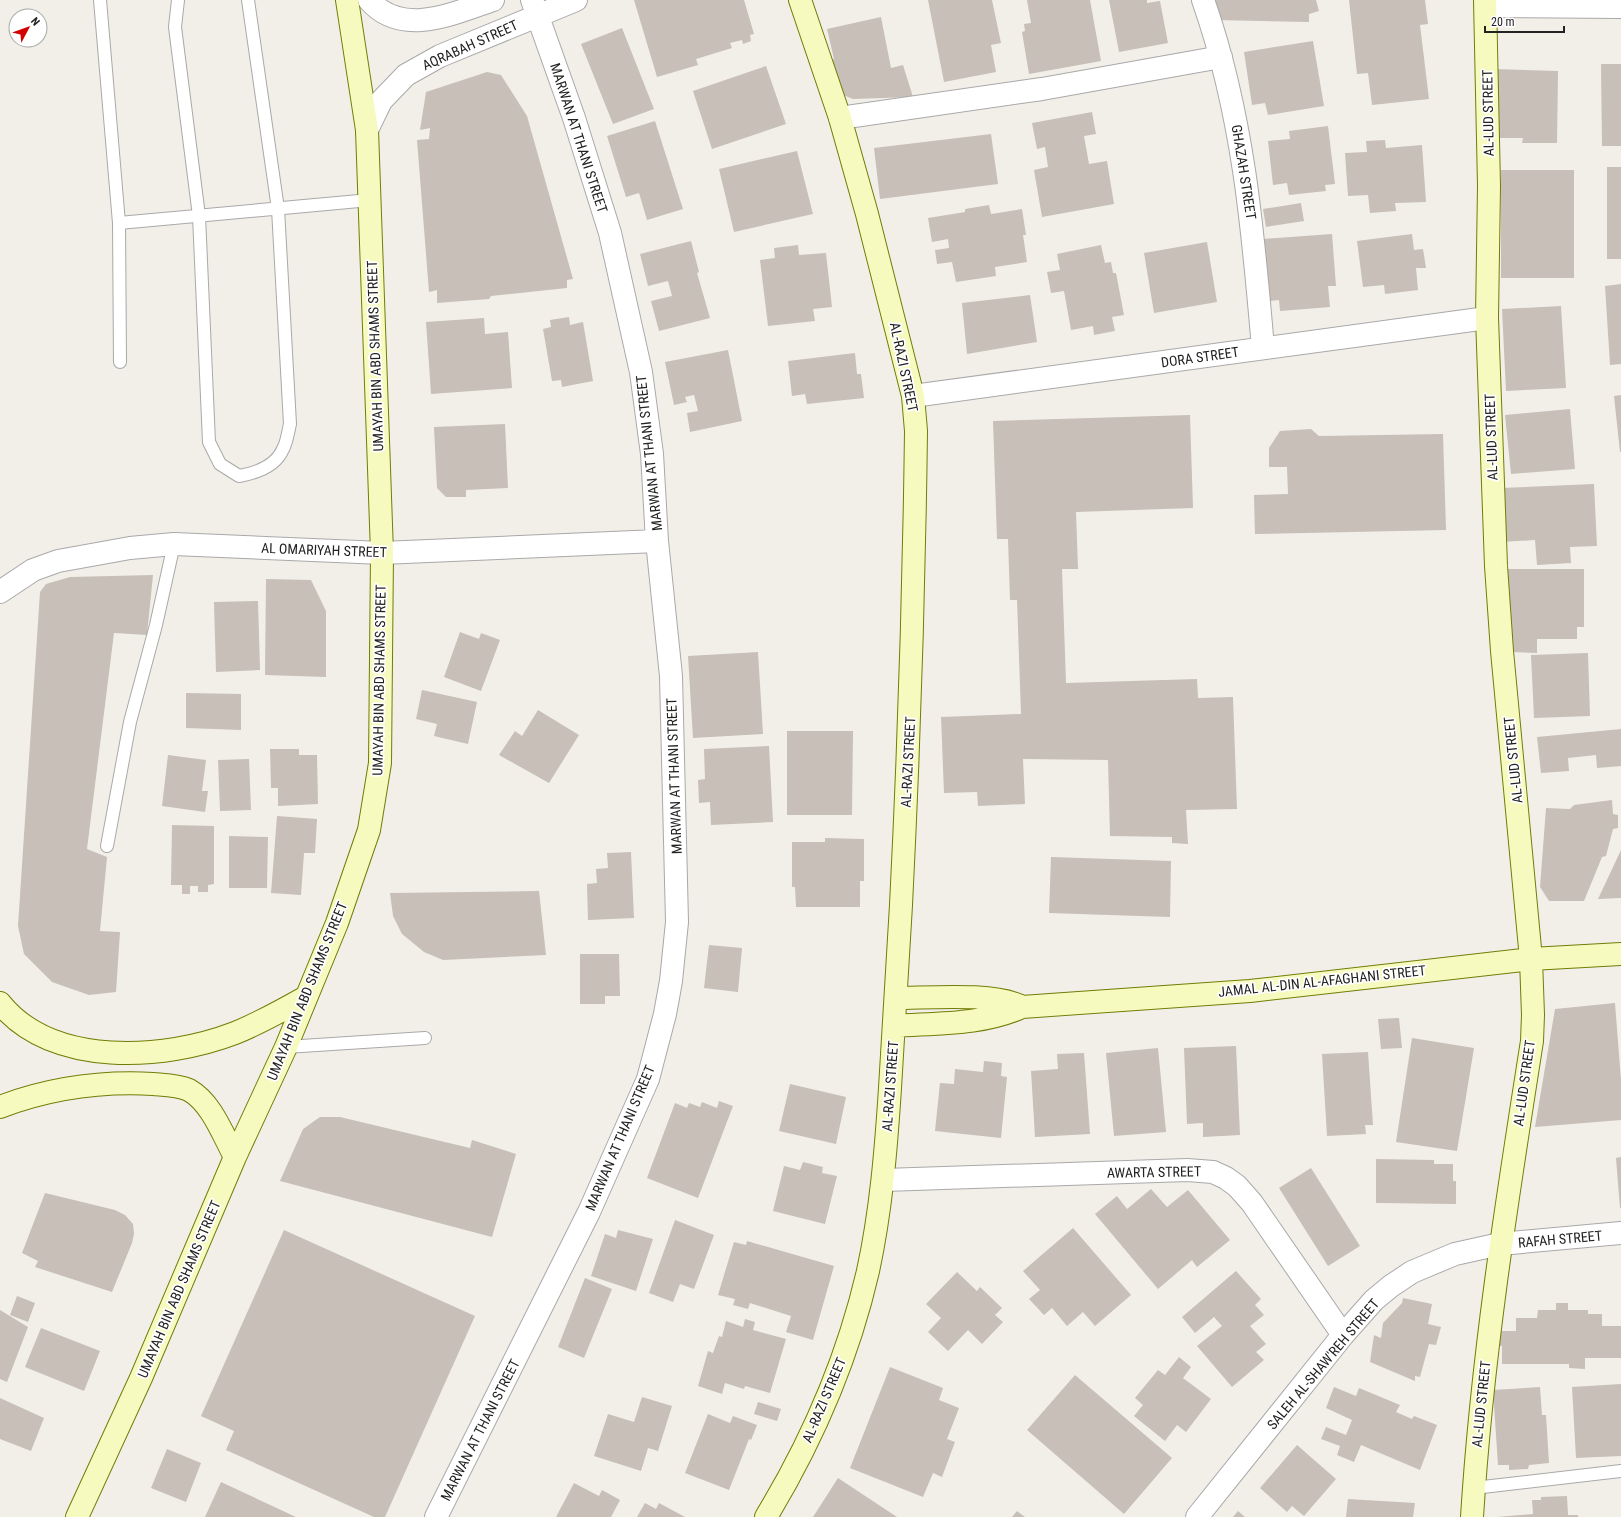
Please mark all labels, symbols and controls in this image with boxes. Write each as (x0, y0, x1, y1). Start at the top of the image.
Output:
north arrow (8, 8, 48, 48)
scale bar (1485, 8, 1564, 34)
text: N (28, 15, 42, 29)
text: 20 m (1491, 15, 1515, 29)
street label: AQRABAH STREET (420, 17, 520, 73)
street label: MARWAN AT THANI STREET (547, 61, 611, 215)
street label: AL-LUD STREET (1479, 69, 1497, 157)
street label: GHAZAH STREET (1229, 123, 1259, 221)
street label: UMAYAH BIN ABD SHAMS STREET (364, 260, 386, 452)
street label: AL-RAZI STREET (887, 321, 921, 413)
street label: DORA STREET (1160, 344, 1240, 370)
street label: MARWAN AT THANI STREET (633, 374, 665, 532)
street label: AL-LUD STREET (1481, 393, 1501, 481)
street label: AL OMARIYAH STREET (261, 540, 387, 560)
street label: UMAYAH BIN ABD SHAMS STREET (369, 584, 389, 776)
street label: MARWAN AT THANI STREET (663, 697, 685, 855)
street label: AL-RAZI STREET (898, 716, 918, 808)
street label: AL-LUD STREET (1501, 716, 1525, 804)
street label: UMAYAH BIN ABD SHAMS STREET (264, 899, 350, 1083)
street label: JAMAL AL-DIN AL-AFAGHANI STREET (1217, 962, 1427, 1000)
street label: AL-LUD STREET (1510, 1039, 1538, 1127)
street label: AL-RAZI STREET (879, 1040, 901, 1132)
street label: MARWAN AT THANI STREET (582, 1063, 658, 1213)
street label: AWARTA STREET (1107, 1163, 1201, 1181)
street label: UMAYAH BIN ABD SHAMS STREET (134, 1198, 224, 1380)
street label: RAFAH STREET (1517, 1227, 1603, 1251)
street label: SALEH AL-SHAW'REH STREET (1264, 1295, 1382, 1433)
street label: AL-RAZI STREET (799, 1355, 849, 1445)
street label: MARWAN AT THANI STREET (437, 1357, 523, 1503)
street label: AL-LUD STREET (1469, 1360, 1493, 1448)

